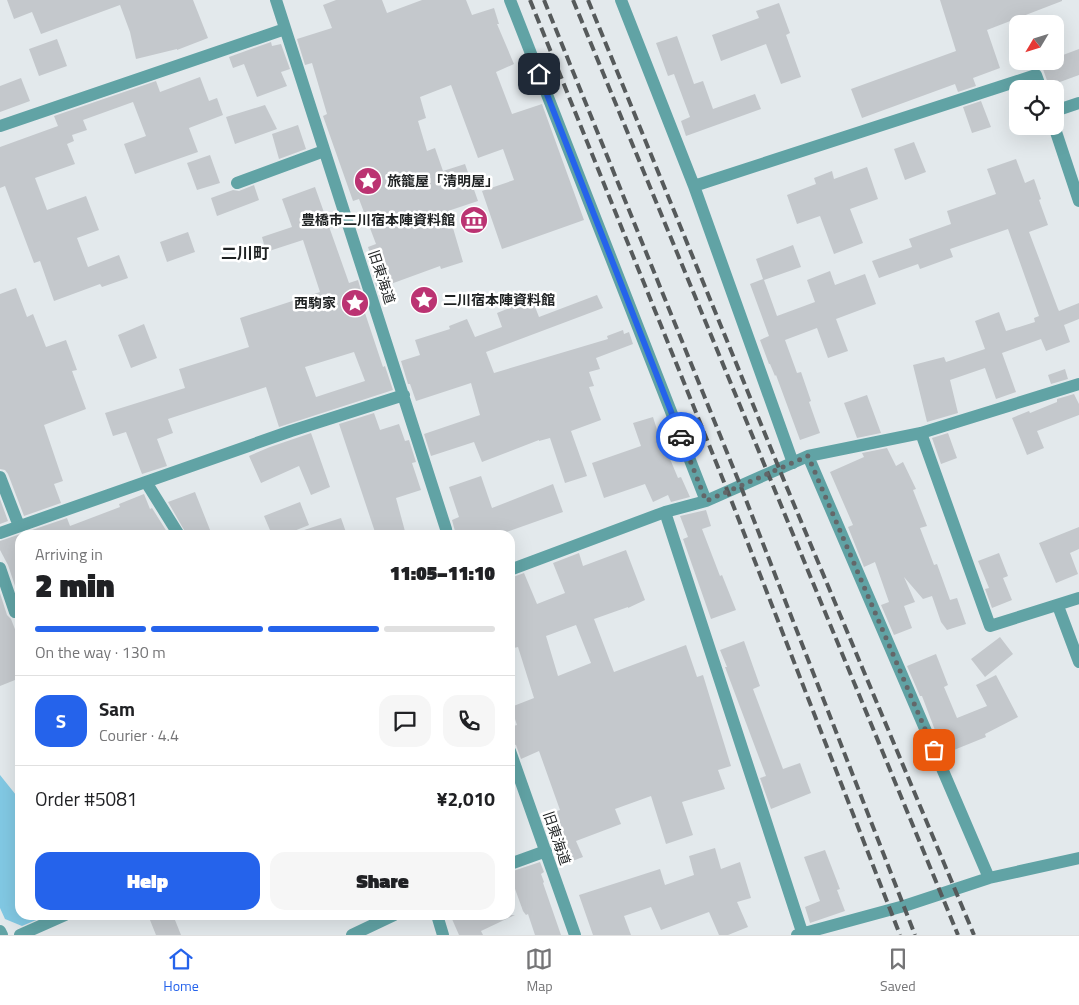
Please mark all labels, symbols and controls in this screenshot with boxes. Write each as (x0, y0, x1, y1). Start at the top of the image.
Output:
north arrow (1009, 15, 1064, 70)
map controls (1009, 15, 1064, 135)
pin (518, 53, 560, 95)
icon: home (525, 60, 553, 88)
button: locate (1009, 80, 1064, 135)
place icon: 旅籠屋「清明屋」 (353, 166, 383, 196)
place label: 旅籠屋「清明屋」 (387, 170, 499, 191)
museum icon: 豊橋市二川宿本陣資料館 (459, 205, 489, 235)
place label: 豊橋市二川宿本陣資料館 (301, 209, 455, 230)
district label: 二川町 (221, 241, 269, 265)
street label: 旧東海道 (364, 247, 401, 307)
place icon: 二川宿本陣資料館 (409, 285, 439, 315)
place icon: 西駒家 (340, 288, 370, 318)
place label: 二川宿本陣資料館 (443, 289, 555, 310)
place label: 西駒家 (294, 292, 336, 313)
courier (656, 412, 706, 462)
icon: car (667, 423, 695, 451)
text: Arriving in (35, 542, 103, 566)
text: 11:05–11:10 (390, 558, 495, 587)
text: 2 min (35, 561, 115, 609)
text: On the way · 130 m (35, 640, 166, 664)
text: Sam (99, 694, 135, 723)
button: chat (379, 695, 431, 747)
button: phone (443, 695, 495, 747)
text: S (56, 706, 66, 735)
text: Courier · 4.4 (99, 723, 179, 747)
pin (913, 729, 955, 771)
icon: bag (920, 736, 948, 764)
text: Order #5081 (35, 784, 137, 813)
text: ¥2,010 (437, 784, 495, 813)
street label: 旧東海道 (538, 808, 577, 868)
button: Help (35, 852, 260, 910)
button: Share (270, 852, 495, 910)
tab: Home (163, 945, 199, 996)
tab: Map (525, 945, 553, 996)
tab: Saved (880, 945, 916, 996)

